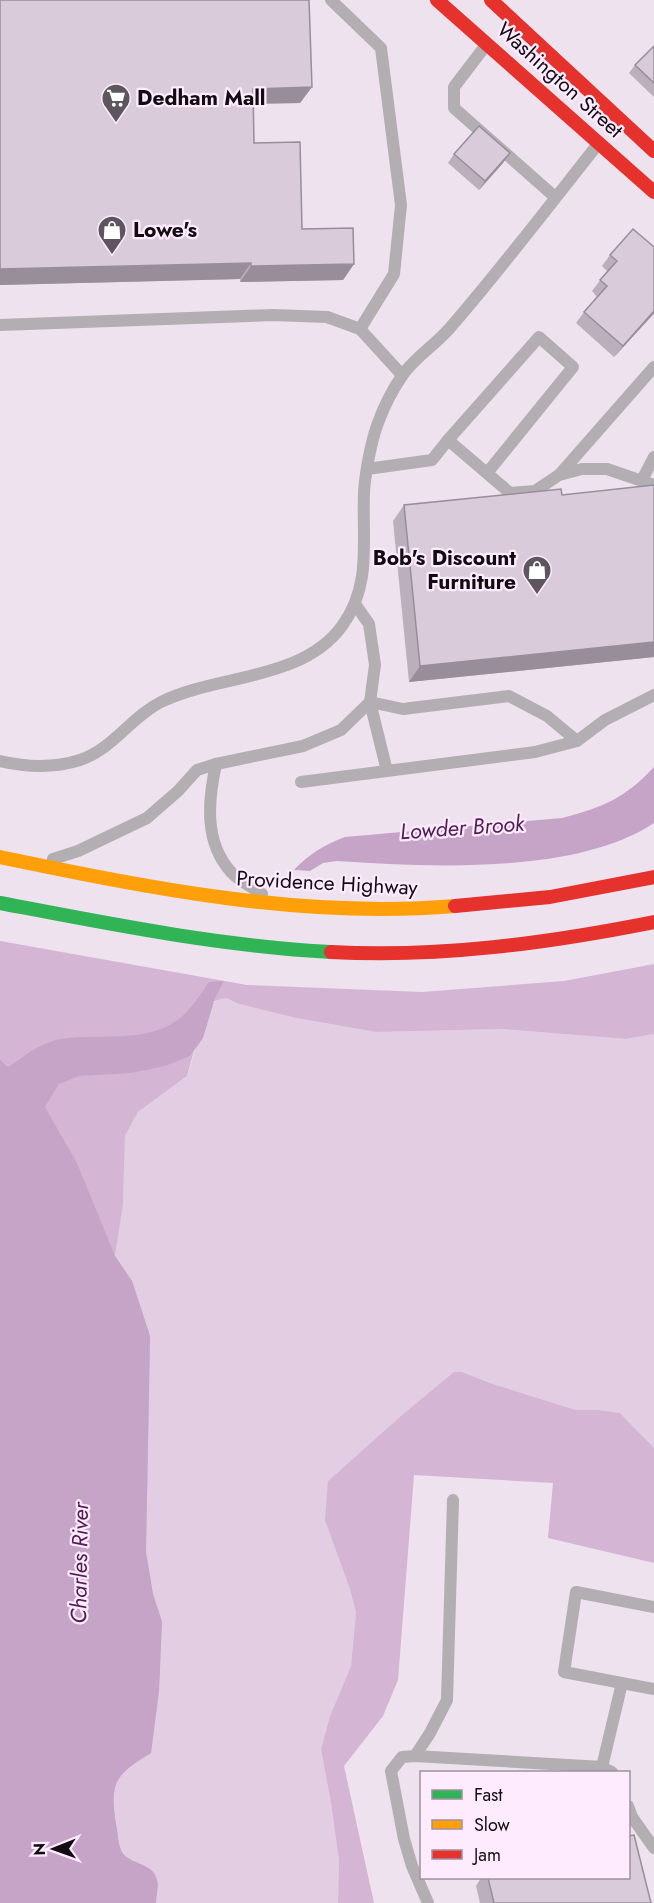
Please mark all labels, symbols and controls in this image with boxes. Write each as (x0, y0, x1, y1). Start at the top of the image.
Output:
street label: Washington Street (490, 15, 630, 145)
supermarket icon: Dedham Mall (100, 82, 132, 124)
place label: Dedham Mall (137, 83, 266, 113)
shop icon: Lowe's (96, 214, 128, 256)
place label: Lowe's (133, 215, 198, 245)
place label: Bob's Discount Furniture (373, 543, 516, 597)
shop icon: Bob's Discount Furniture (521, 554, 553, 596)
water label: Lowder Brook (399, 807, 527, 847)
street label: Providence Highway (236, 863, 419, 903)
water label: Charles River (62, 1500, 96, 1624)
legend (420, 1771, 630, 1879)
text: Fast (474, 1782, 503, 1808)
text: Slow (474, 1812, 511, 1838)
north arrow (24, 1819, 84, 1879)
text: Jam (472, 1842, 501, 1868)
text: N (28, 1843, 51, 1856)

